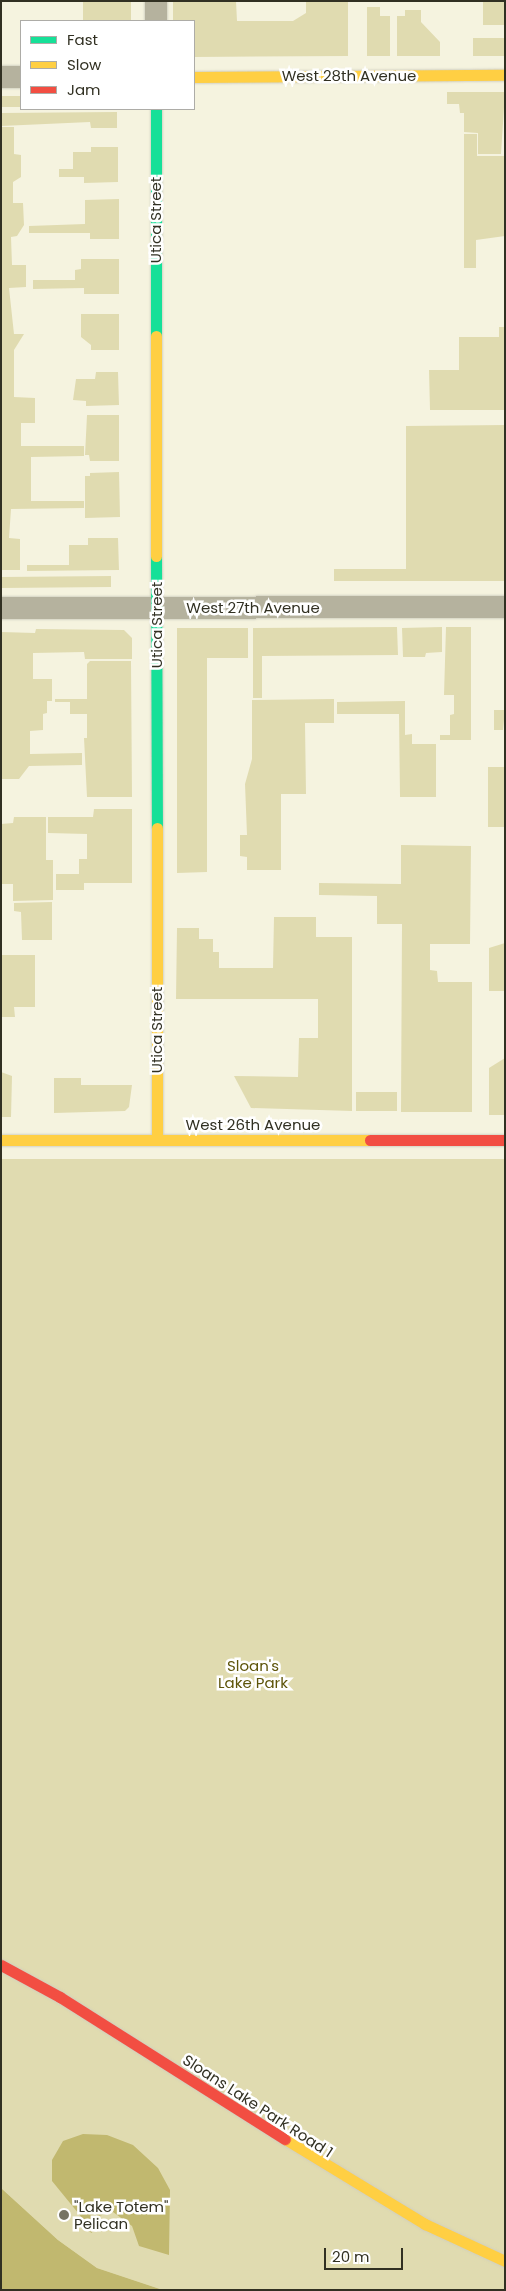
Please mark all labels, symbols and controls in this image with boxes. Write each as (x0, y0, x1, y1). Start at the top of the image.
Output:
legend (20, 20, 195, 110)
text: Fast (67, 29, 98, 50)
text: Slow (67, 54, 101, 75)
street label: West 28th Avenue (282, 67, 416, 85)
text: Jam (67, 79, 101, 100)
street label: Utica Street (147, 177, 165, 263)
street label: Utica Street (148, 582, 166, 668)
street label: West 27th Avenue (186, 599, 320, 617)
street label: Utica Street (148, 987, 166, 1073)
street label: West 26th Avenue (186, 1116, 320, 1134)
park label: Sloan's Lake Park (218, 1656, 288, 1691)
street label: Sloans Lake Park Road 1 (180, 2051, 336, 2161)
place label: "Lake Totem" Pelican (74, 2197, 168, 2232)
marker: "Lake Totem" Pelican (58, 2209, 70, 2221)
scale bar (326, 2238, 405, 2270)
text: 20 m (332, 2246, 370, 2267)

